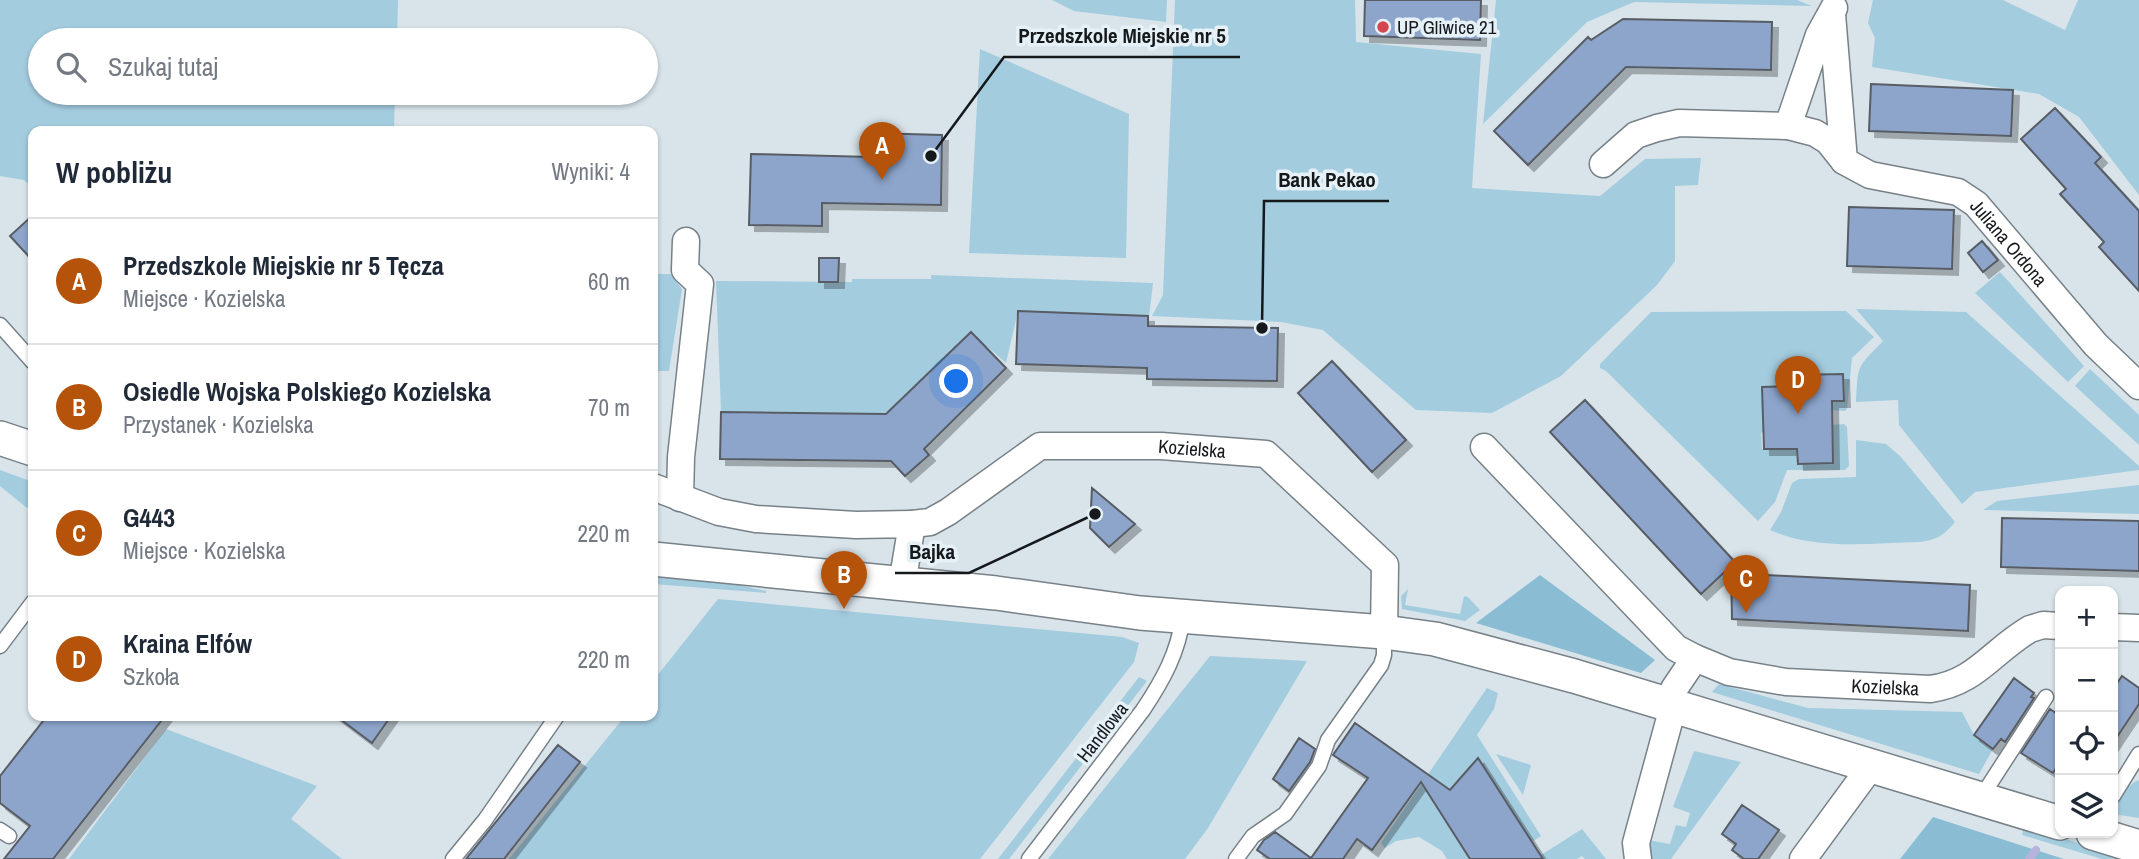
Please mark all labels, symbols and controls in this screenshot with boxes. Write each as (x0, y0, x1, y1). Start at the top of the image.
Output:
place label: UP Gliwice 21 (1397, 14, 1497, 40)
callout: Przedszkole Miejskie nr 5 (1004, 15, 1240, 57)
marker: UP Gliwice 21 (1375, 19, 1391, 35)
text: Przedszkole Miejskie nr 5 (1018, 21, 1226, 50)
search box (28, 28, 658, 105)
icon: search (52, 48, 90, 86)
text: Szukaj tutaj (108, 49, 218, 84)
pin: A (859, 122, 905, 180)
text: W pobliżu (56, 152, 172, 192)
text: Wyniki: 4 (552, 156, 630, 187)
callout: Bank Pekao (1264, 159, 1389, 201)
text: Bank Pekao (1278, 165, 1376, 194)
street label: Juliana Ordona (1964, 194, 2054, 292)
text: Przedszkole Miejskie nr 5 Tęcza (123, 248, 444, 283)
text: A (72, 266, 86, 297)
text: 60 m (588, 266, 630, 297)
text: Miejsce · Kozielska (123, 283, 285, 314)
pin: D (1775, 356, 1821, 414)
your location (939, 364, 973, 398)
text: Osiedle Wojska Polskiego Kozielska (123, 374, 491, 409)
text: B (72, 392, 86, 423)
text: 70 m (588, 392, 630, 423)
text: Przystanek · Kozielska (123, 409, 314, 440)
street label: Kozielska (1157, 433, 1227, 464)
text: G443 (123, 500, 175, 535)
text: C (72, 518, 86, 549)
text: 220 m (578, 518, 630, 549)
callout: Bajka (895, 531, 969, 573)
text: Miejsce · Kozielska (123, 535, 285, 566)
text: Bajka (909, 537, 955, 566)
pin: B (821, 551, 867, 609)
pin: C (1723, 555, 1769, 613)
map controls (2055, 586, 2118, 838)
button: + (2055, 586, 2118, 649)
text: Kraina Elfów (123, 626, 252, 661)
text: D (72, 644, 86, 675)
text: 220 m (578, 644, 630, 675)
button: − (2055, 649, 2118, 712)
text: Szkoła (123, 661, 180, 692)
street label: Kozielska (1851, 672, 1920, 701)
street label: Handlowa (1070, 696, 1134, 767)
button: locate (2055, 712, 2118, 775)
button: layers (2055, 775, 2118, 838)

